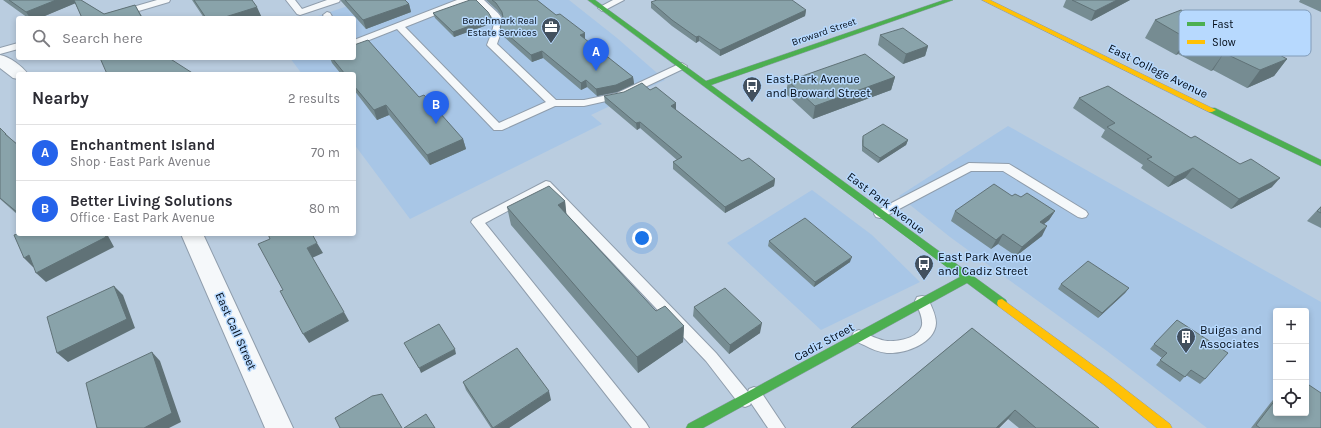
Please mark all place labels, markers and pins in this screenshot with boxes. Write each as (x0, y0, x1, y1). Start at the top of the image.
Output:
place label: Benchmark Real Estate Services (462, 15, 537, 39)
office icon: Benchmark Real Estate Services (540, 16, 562, 44)
pin: A (583, 38, 609, 71)
place label: East Park Avenue and Broward Street (766, 72, 871, 100)
bus stop icon: East Park Avenue and Broward Street (741, 75, 763, 103)
pin: B (423, 91, 449, 124)
place label: East Park Avenue and Cadiz Street (938, 250, 1032, 278)
bus stop icon: East Park Avenue and Cadiz Street (913, 253, 935, 281)
place label: Buigas and Associates (1200, 323, 1262, 351)
building icon: Buigas and Associates (1175, 326, 1197, 354)

